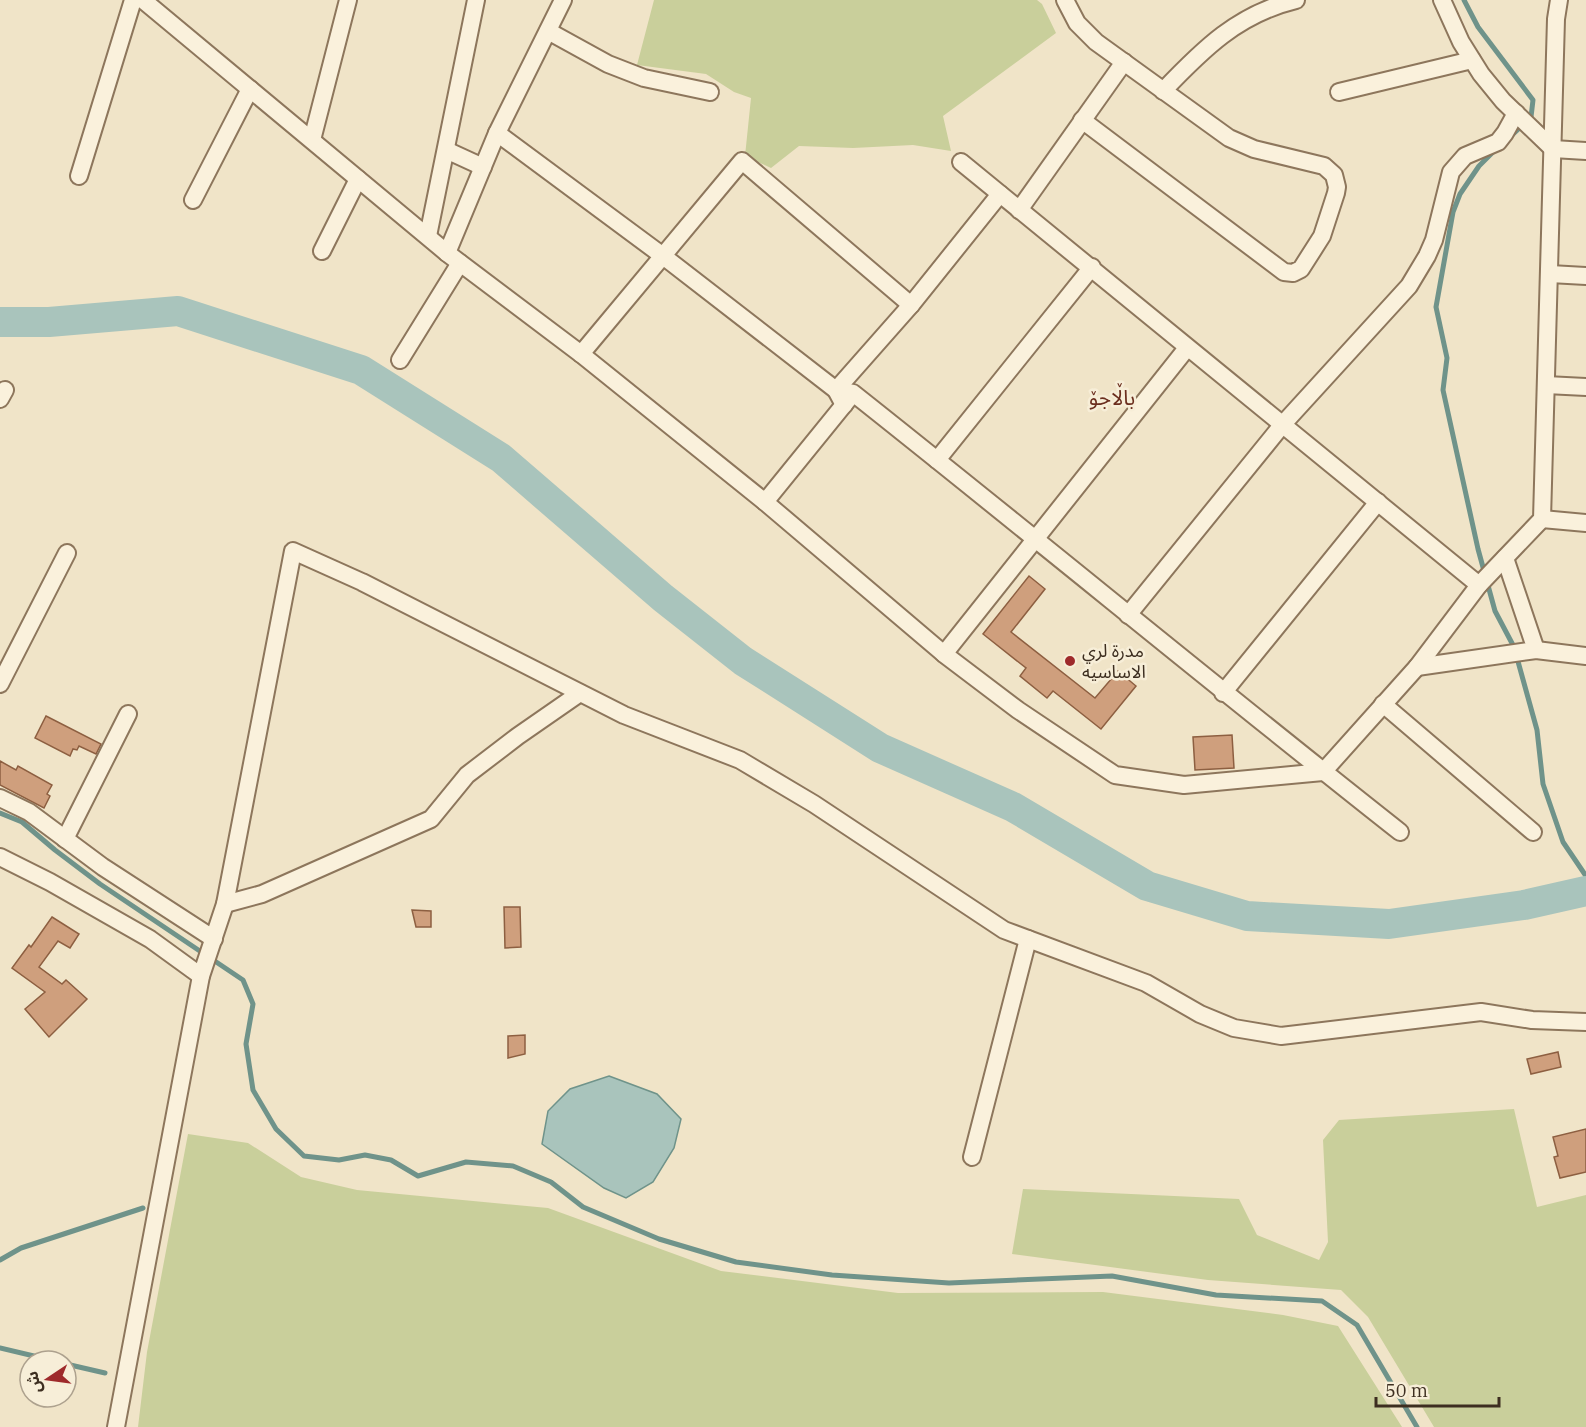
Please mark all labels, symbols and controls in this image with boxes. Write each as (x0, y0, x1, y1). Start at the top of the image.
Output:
district label: باڵاجۆ (1089, 382, 1135, 411)
place label: مدرة لري الاساسیه (1082, 639, 1146, 683)
marker: مدرة لري الاساسیه (1063, 654, 1077, 668)
north arrow (18, 1349, 78, 1409)
text: ش (21, 1369, 46, 1395)
scale bar (1376, 1370, 1499, 1408)
text: 50 m (1385, 1379, 1428, 1402)

